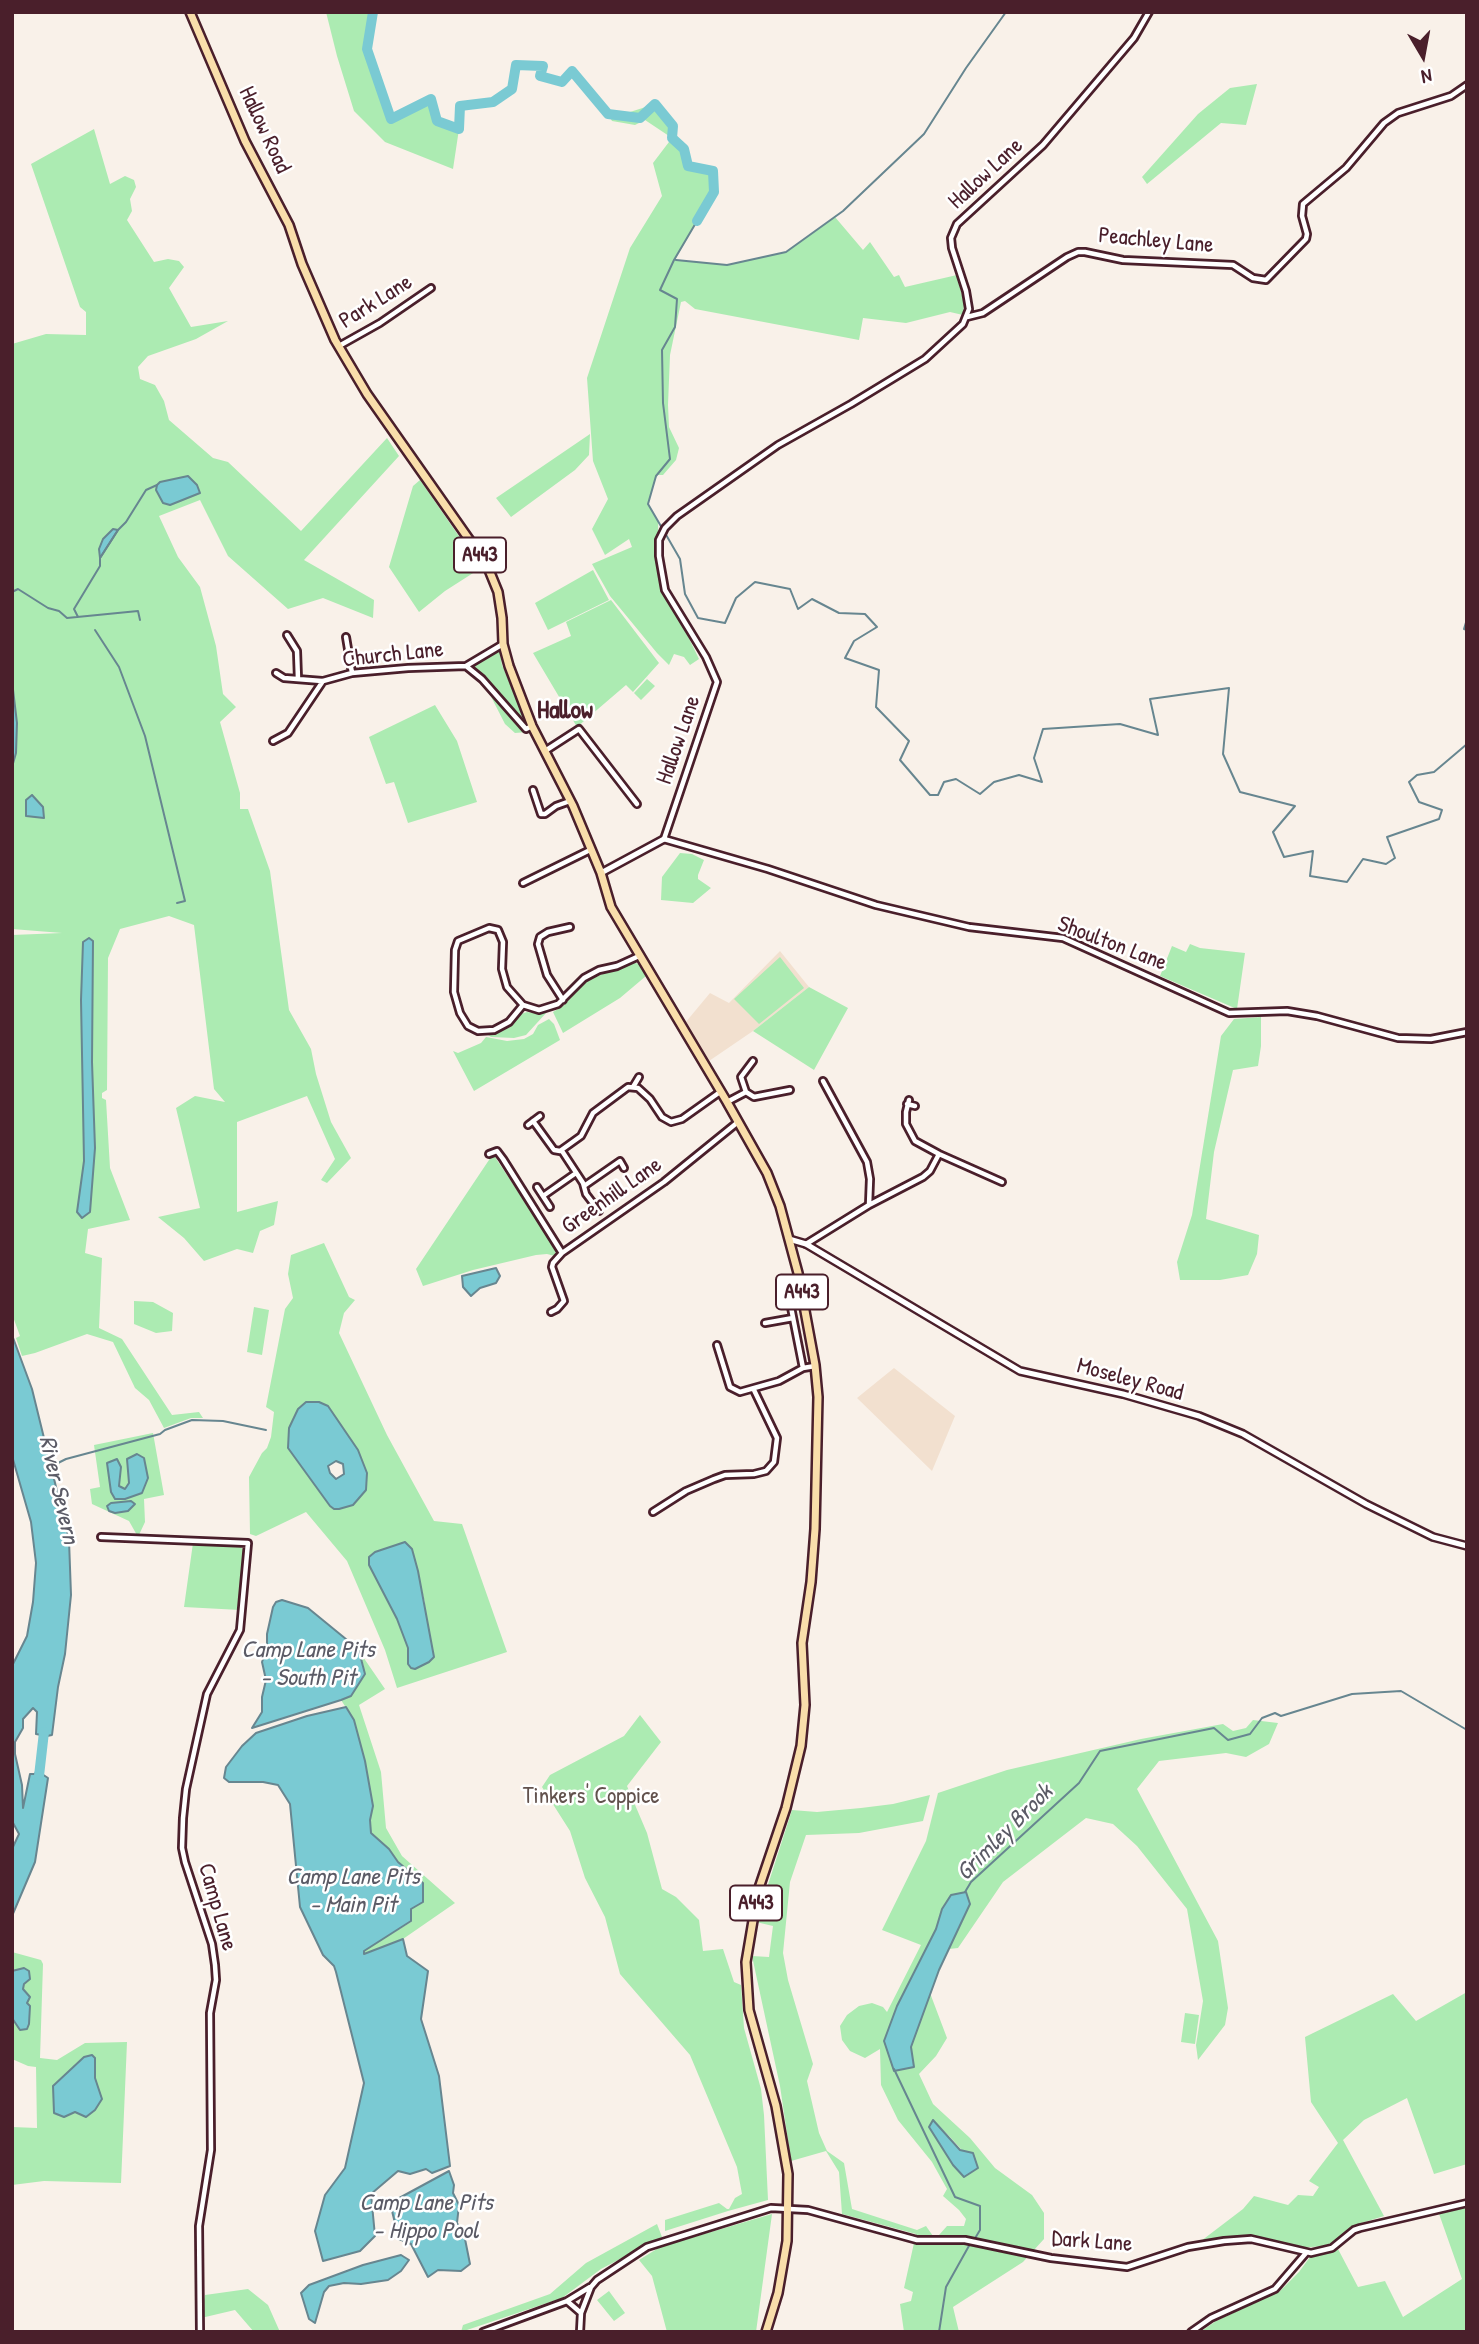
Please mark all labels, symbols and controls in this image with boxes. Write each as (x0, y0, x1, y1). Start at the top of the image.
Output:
north arrow (1388, 21, 1458, 91)
text: N (1419, 63, 1434, 90)
street label: Hallow Road (232, 82, 296, 178)
street label: Hallow Lane (943, 133, 1029, 215)
street label: Peachley Lane (1097, 222, 1215, 260)
street label: Park Lane (334, 269, 418, 335)
road number: A443 (454, 538, 506, 572)
street label: Church Lane (341, 636, 445, 674)
street label: Hallow Lane (651, 692, 707, 788)
district label: Hallow (537, 695, 593, 727)
street label: Shoulton Lane (1053, 911, 1171, 977)
street label: Greenhill Lane (557, 1152, 667, 1240)
road number: A443 (776, 1274, 828, 1310)
street label: Moseley Road (1074, 1353, 1186, 1407)
water label: River Severn (32, 1433, 84, 1547)
water label: Camp Lane Pits - South Pit (241, 1637, 375, 1693)
water label: Grimley Brook (951, 1779, 1059, 1887)
park label: Tinkers' Coppice (523, 1783, 659, 1811)
street label: Camp Lane (191, 1860, 243, 1954)
water label: Camp Lane Pits - Main Pit (286, 1864, 420, 1920)
road number: A443 (730, 1885, 782, 1920)
water label: Camp Lane Pits - Hippo Pool (359, 2190, 493, 2246)
street label: Dark Lane (1051, 2225, 1133, 2259)

